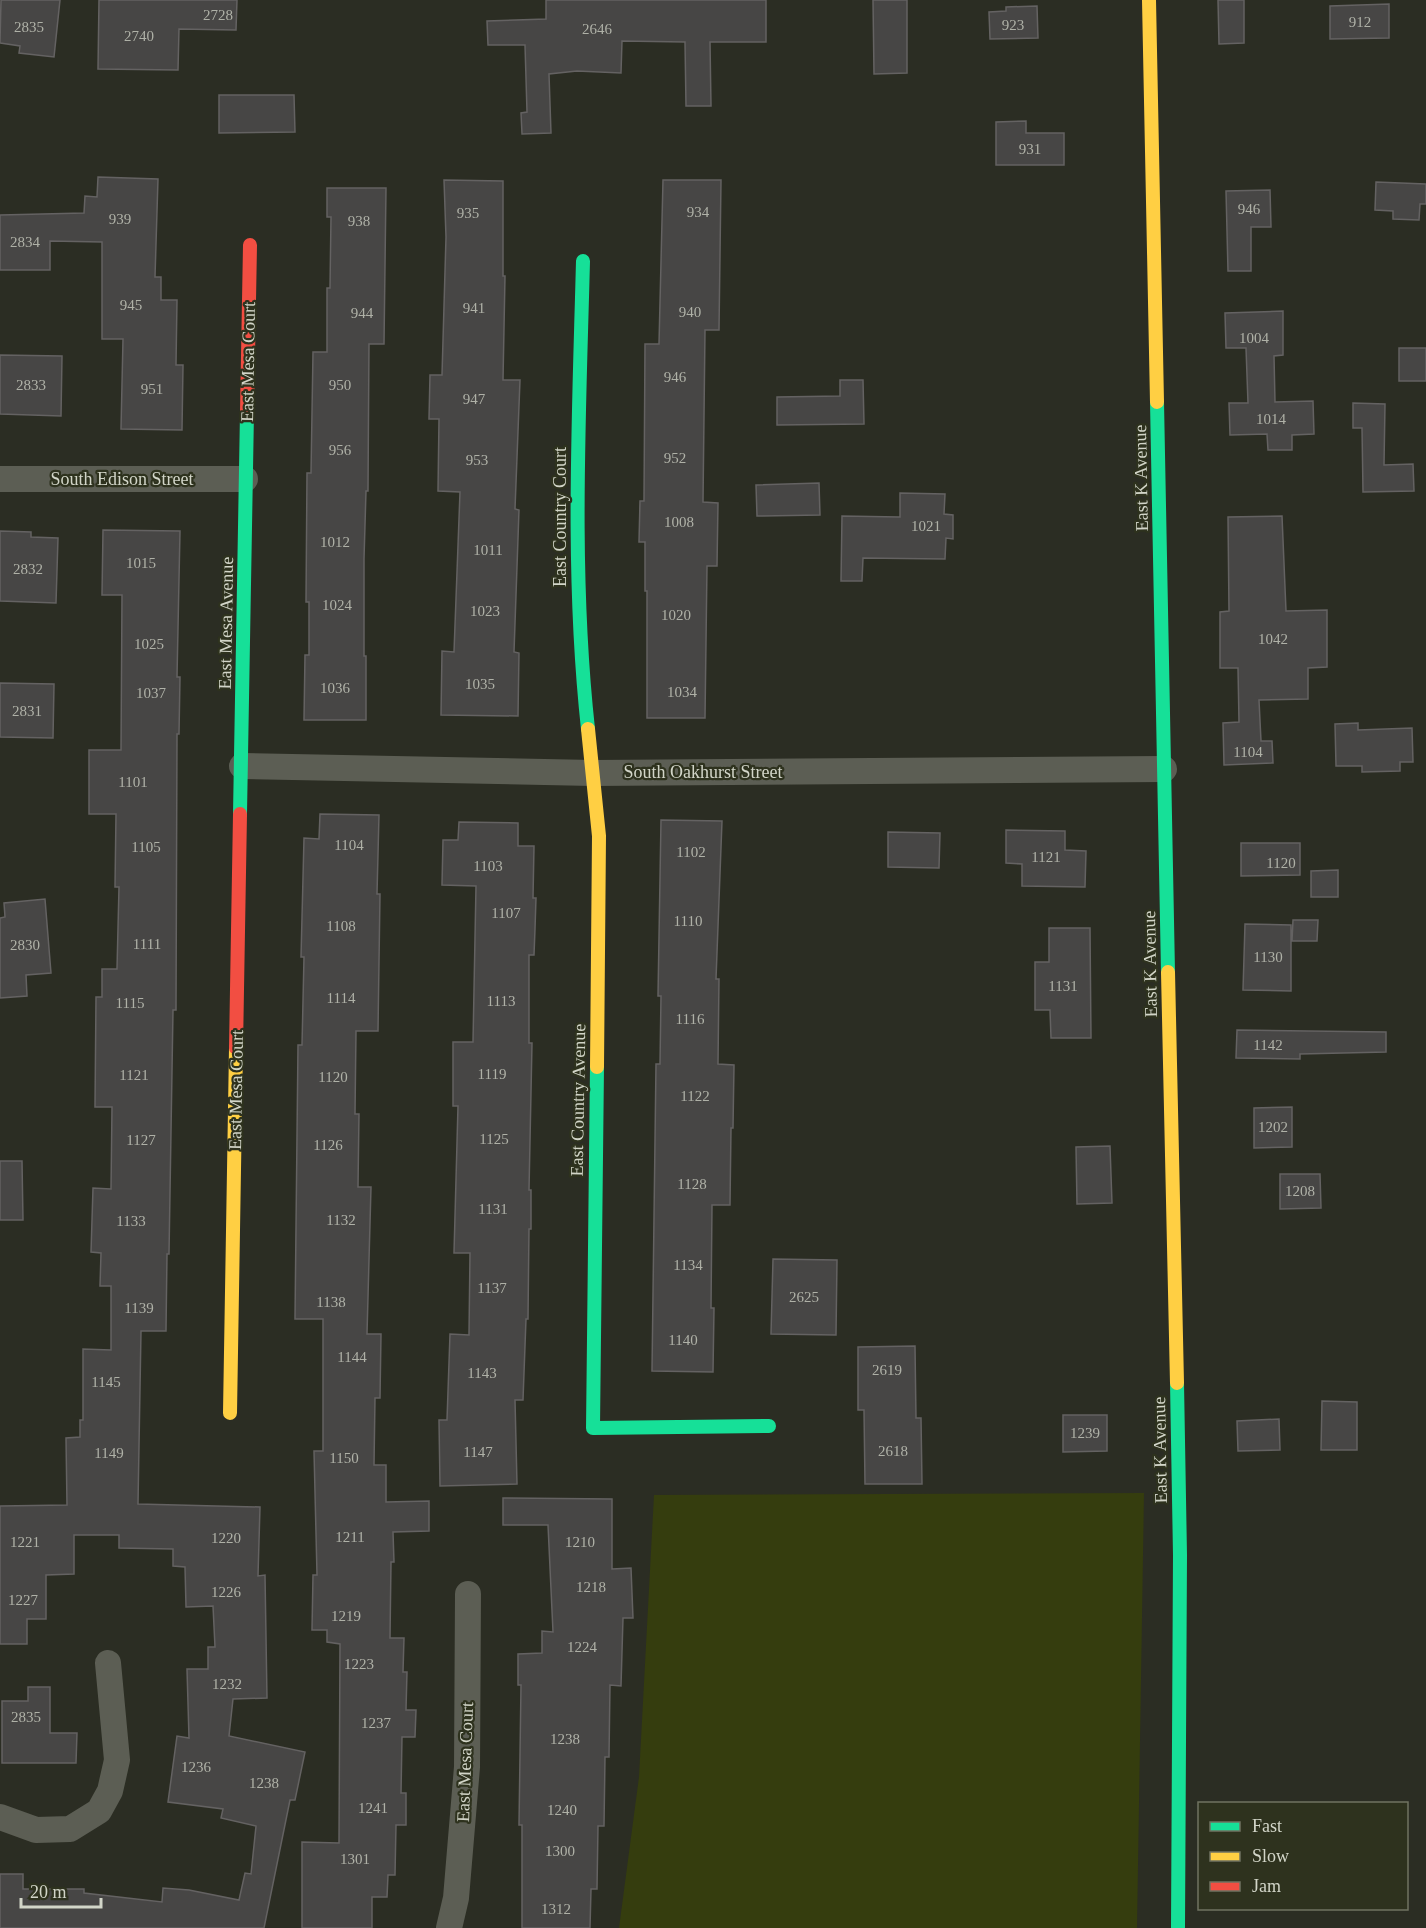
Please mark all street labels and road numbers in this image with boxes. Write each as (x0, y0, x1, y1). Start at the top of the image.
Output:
street label: East Mesa Court (237, 302, 259, 422)
street label: East K Avenue (1130, 425, 1152, 531)
street label: East Country Court (550, 447, 570, 587)
street label: South Edison Street (51, 469, 194, 489)
street label: East Mesa Avenue (215, 557, 237, 689)
street label: South Oakhurst Street (624, 762, 783, 782)
street label: East K Avenue (1139, 911, 1161, 1017)
street label: East Country Avenue (567, 1024, 589, 1176)
street label: East Mesa Court (225, 1030, 247, 1150)
street label: East K Avenue (1149, 1397, 1171, 1503)
street label: East Mesa Court (453, 1702, 477, 1822)

